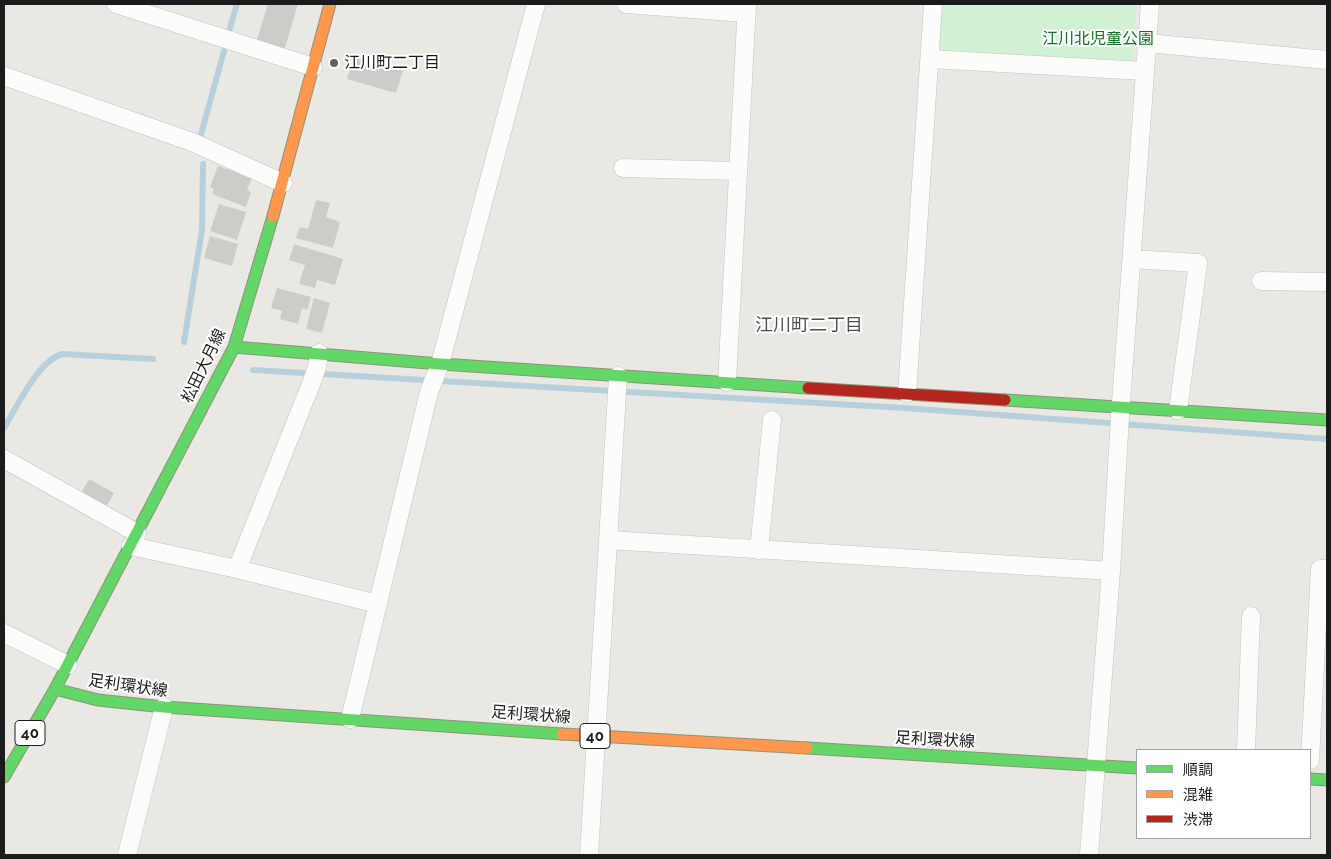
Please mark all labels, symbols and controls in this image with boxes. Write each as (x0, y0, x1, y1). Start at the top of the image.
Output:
park label: 江川北児童公園 (1042, 29, 1154, 49)
place label: 江川町二丁目 (344, 53, 440, 73)
marker: 江川町二丁目 (328, 57, 340, 69)
district label: 江川町二丁目 (755, 315, 863, 337)
street label: 松田大月線 (178, 326, 230, 406)
street label: 足利環状線 (87, 671, 169, 701)
street label: 足利環状線 (490, 703, 572, 727)
road number: 40 (15, 720, 45, 746)
road number: 40 (580, 724, 610, 748)
street label: 足利環状線 (895, 728, 975, 752)
legend (1136, 749, 1311, 839)
text: 順調 (1183, 761, 1213, 779)
text: 混雑 (1183, 786, 1213, 804)
text: 渋滞 (1183, 811, 1213, 829)

